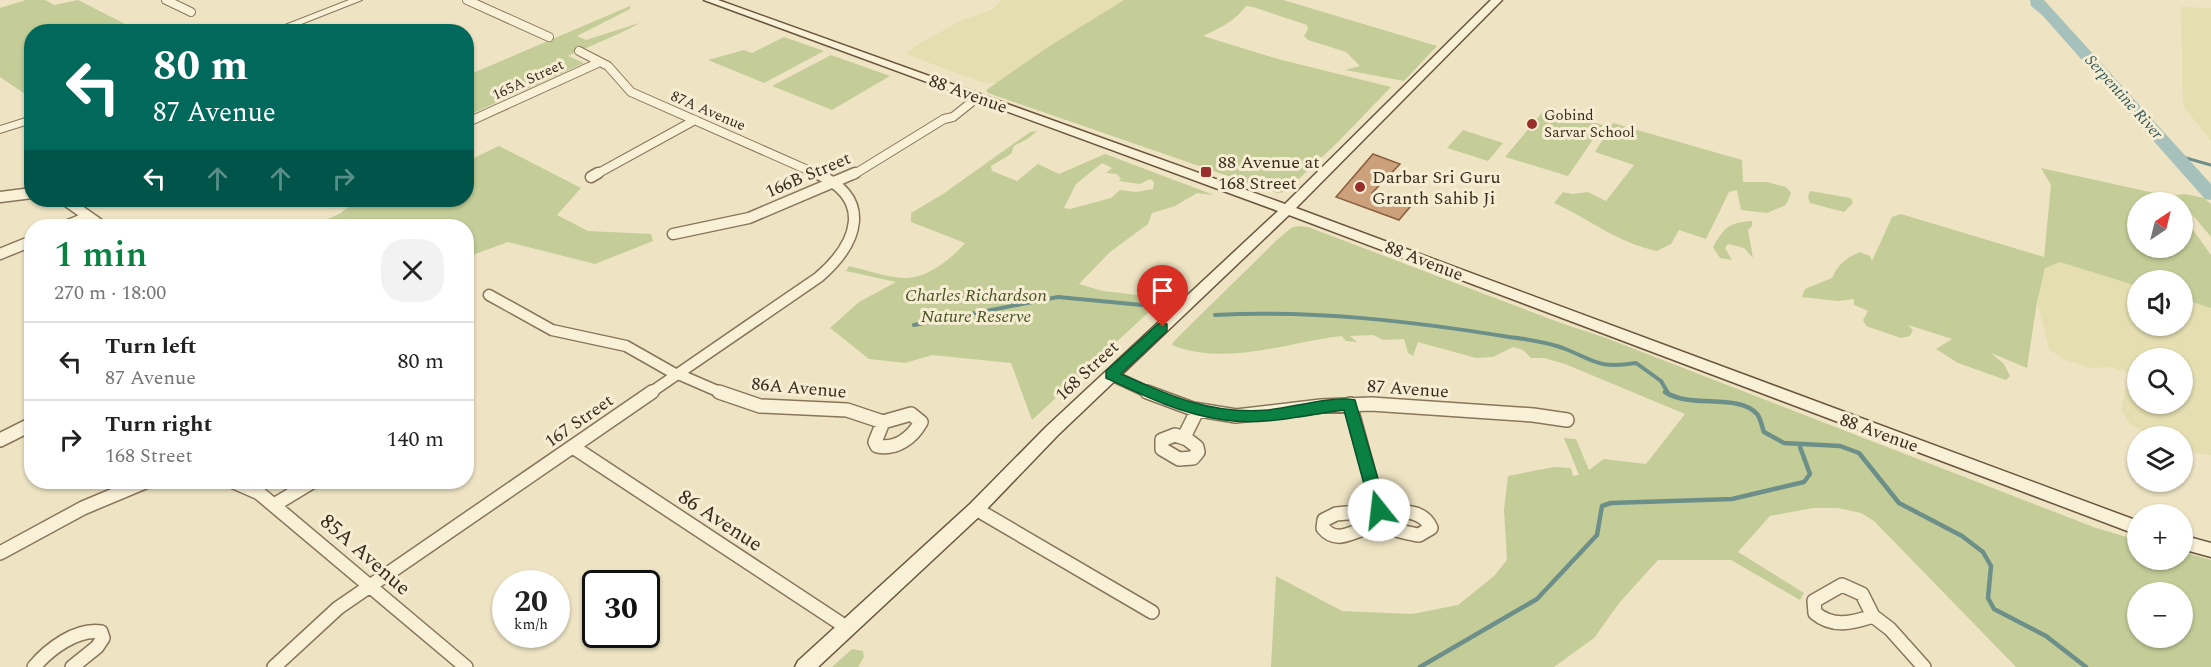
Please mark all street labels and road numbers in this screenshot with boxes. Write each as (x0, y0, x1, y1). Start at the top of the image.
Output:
street label: 165A Street (488, 53, 568, 107)
street label: 88 Avenue (925, 67, 1011, 121)
street label: 87A Avenue (667, 85, 749, 137)
street label: 166B Street (761, 145, 855, 205)
street label: 88 Avenue (1381, 234, 1467, 288)
street label: 168 Street (1049, 334, 1125, 408)
street label: 86A Avenue (750, 370, 848, 406)
street label: 87 Avenue (1366, 373, 1450, 405)
street label: 167 Street (539, 387, 619, 455)
street label: 88 Avenue (1836, 406, 1922, 460)
street label: 86 Avenue (671, 482, 769, 560)
street label: 85A Avenue (312, 506, 418, 604)

